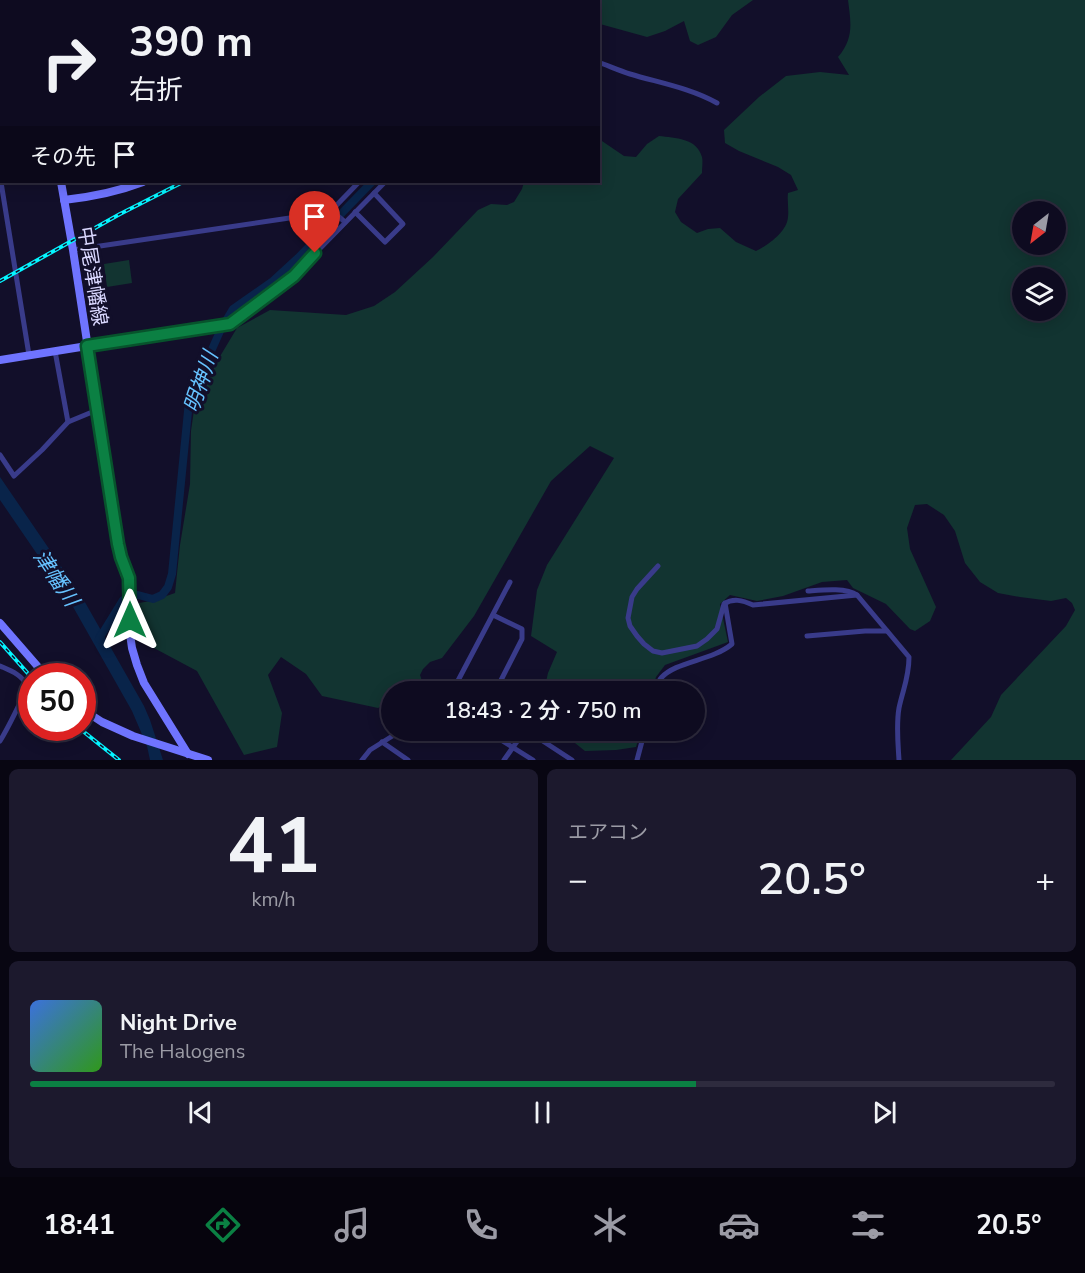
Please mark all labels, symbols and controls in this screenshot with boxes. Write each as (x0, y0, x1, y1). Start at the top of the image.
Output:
text: 390 m (129, 14, 253, 71)
icon: right (30, 24, 108, 102)
text: 右折 (129, 72, 183, 109)
icon: arrive (108, 138, 141, 171)
text: その先 (30, 142, 96, 172)
pin (289, 191, 340, 253)
icon: arrive (298, 200, 331, 233)
north arrow (1012, 201, 1066, 255)
map controls (1012, 201, 1066, 321)
street label: 中尾津幡線 (71, 225, 114, 328)
button: layers (1012, 267, 1066, 321)
water label: 明神川 (178, 346, 225, 416)
water label: 津幡川 (27, 544, 86, 614)
position arrow (98, 588, 162, 652)
speed limit sign: 50 (18, 663, 96, 741)
text: 18:43 · 2 分 · 750 m (444, 696, 642, 726)
text: 41 (227, 793, 320, 900)
text: エアコン (568, 819, 648, 846)
text: 20.5° (757, 849, 866, 910)
text: − (568, 858, 588, 903)
text: + (1035, 858, 1055, 903)
text: km/h (251, 886, 296, 913)
text: Night Drive (120, 1008, 237, 1038)
text: The Halogens (120, 1038, 245, 1065)
icon: previous (184, 1096, 217, 1129)
icon: pause (526, 1096, 559, 1129)
icon: next (868, 1096, 901, 1129)
icon: directions (202, 1204, 244, 1246)
icon: music (331, 1204, 373, 1246)
icon: phone (460, 1204, 502, 1246)
icon: climate (589, 1204, 631, 1246)
icon: car (718, 1204, 760, 1246)
icon: filters (847, 1204, 889, 1246)
text: 18:41 (43, 1207, 115, 1244)
text: 20.5° (976, 1207, 1041, 1244)

